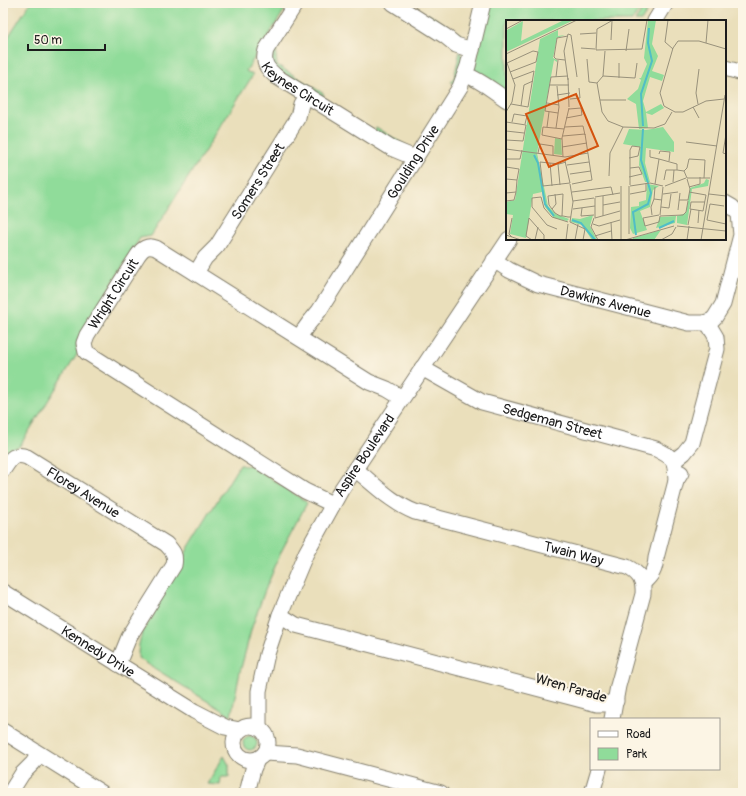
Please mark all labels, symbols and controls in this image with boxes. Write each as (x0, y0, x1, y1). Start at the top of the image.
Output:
inset map (506, 20, 726, 240)
scale bar (28, 26, 105, 52)
text: 50 m (34, 33, 62, 48)
street label: Keynes Circuit (258, 59, 337, 119)
street label: Goulding Drive (383, 122, 443, 202)
street label: Somers Street (227, 140, 288, 223)
street label: Wright Circuit (84, 255, 142, 332)
street label: Dawkins Avenue (558, 282, 653, 321)
street label: Sedgeman Street (500, 399, 605, 443)
street label: Aspire Boulevard (330, 410, 398, 500)
street label: Florey Avenue (44, 463, 123, 521)
street label: Twain Way (542, 537, 605, 569)
street label: Kennedy Drive (58, 622, 138, 681)
street label: Wren Parade (533, 670, 609, 706)
legend (590, 718, 720, 770)
text: Road (626, 727, 651, 742)
text: Park (626, 747, 647, 762)

